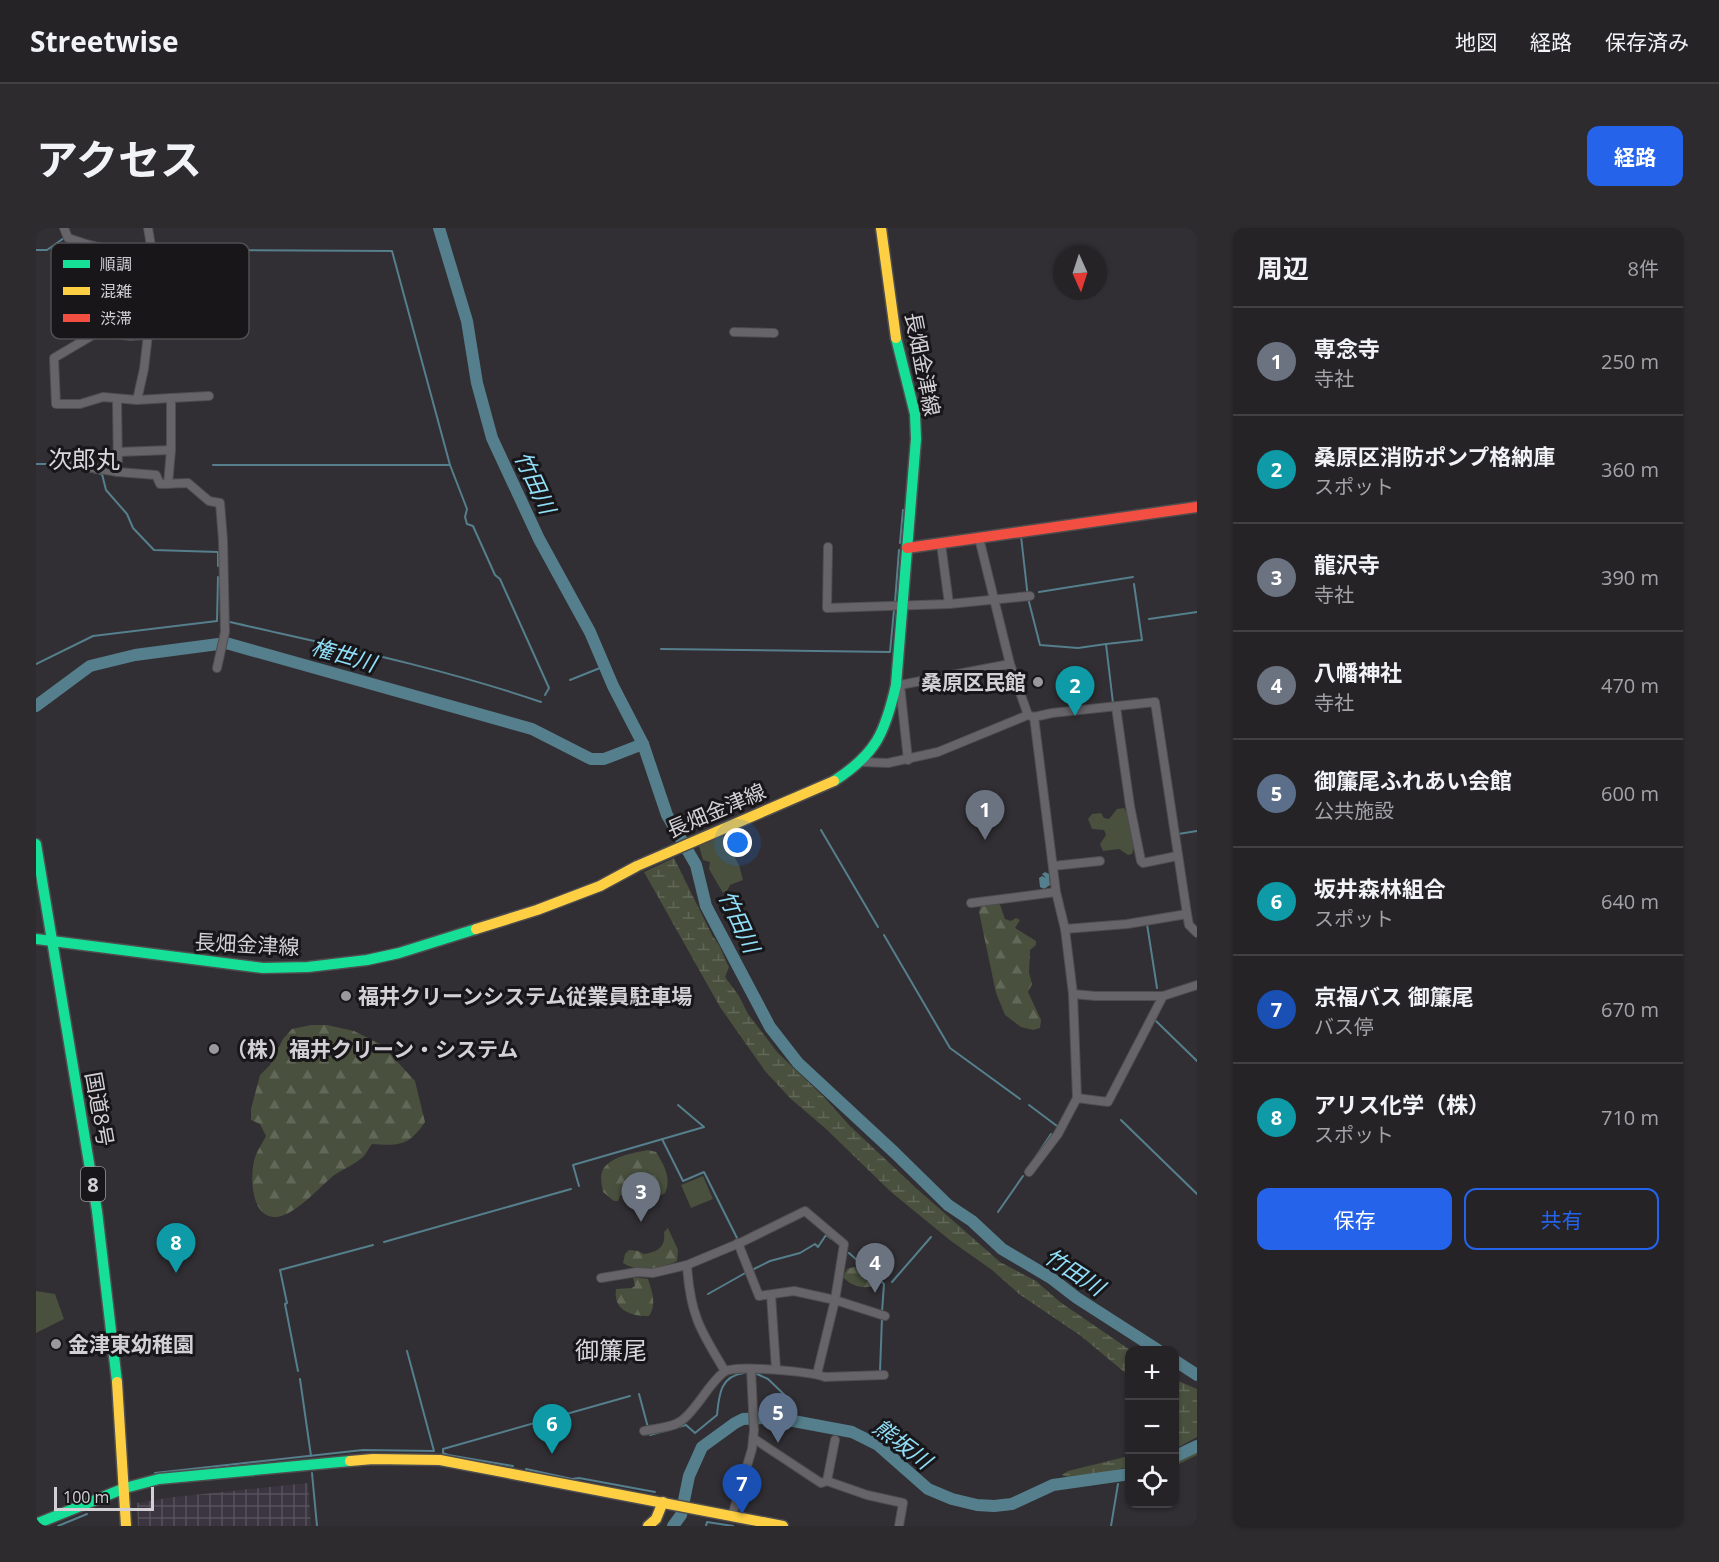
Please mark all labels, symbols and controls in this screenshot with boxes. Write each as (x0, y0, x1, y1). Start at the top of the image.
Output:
text: Streetwise (30, 22, 179, 60)
text: 地図 (1455, 28, 1497, 56)
text: 経路 (1530, 28, 1572, 56)
text: 保存済み (1605, 28, 1689, 56)
button: 経路 (1587, 126, 1683, 186)
text: アクセス (36, 130, 202, 187)
legend (51, 243, 249, 339)
north arrow (1053, 246, 1107, 300)
text: 周辺 (1257, 250, 1309, 286)
text: 順調 (100, 253, 132, 275)
text: 8件 (1628, 255, 1659, 282)
text: 混雑 (100, 280, 132, 302)
text: 渋滞 (100, 307, 132, 329)
street label: 長畑金津線 (899, 310, 947, 418)
text: 専念寺 (1314, 333, 1380, 363)
text: 1 (1271, 348, 1282, 375)
text: 250 m (1601, 348, 1659, 375)
text: 寺社 (1314, 365, 1354, 392)
text: 桑原区消防ポンプ格納庫 (1314, 441, 1555, 471)
district label: 次郎丸 (48, 442, 120, 475)
water label: 竹田川 (508, 446, 564, 520)
text: 2 (1271, 456, 1282, 483)
text: 360 m (1601, 456, 1659, 483)
text: スポット (1314, 473, 1394, 500)
text: 龍沢寺 (1314, 549, 1380, 579)
text: 3 (1271, 564, 1282, 591)
text: 390 m (1601, 564, 1659, 591)
text: 寺社 (1314, 581, 1354, 608)
water label: 権世川 (308, 630, 382, 678)
text: 八幡神社 (1314, 657, 1402, 687)
pin: 2 (1056, 666, 1094, 716)
place label: 桑原区民館 (921, 668, 1026, 696)
text: 4 (1271, 672, 1282, 699)
text: 470 m (1601, 672, 1659, 699)
marker: 桑原区民館 (1031, 675, 1045, 689)
text: 寺社 (1314, 689, 1354, 716)
text: 御簾尾ふれあい会館 (1314, 765, 1512, 795)
street label: 長畑金津線 (662, 777, 770, 843)
text: 5 (1271, 780, 1282, 807)
text: 600 m (1601, 780, 1659, 807)
pin: 1 (966, 790, 1004, 840)
text: 公共施設 (1314, 797, 1394, 824)
your location (723, 828, 752, 857)
text: 坂井森林組合 (1314, 873, 1446, 903)
water label: 竹田川 (712, 885, 768, 959)
text: 6 (1271, 888, 1282, 915)
text: 640 m (1601, 888, 1659, 915)
text: スポット (1314, 905, 1394, 932)
street label: 長畑金津線 (194, 927, 300, 961)
text: 京福バス 御簾尾 (1314, 981, 1474, 1011)
place label: 福井クリーンシステム従業員駐車場 (358, 982, 692, 1010)
marker: 福井クリーンシステム従業員駐車場 (339, 989, 353, 1003)
text: 7 (1271, 996, 1282, 1023)
text: 670 m (1601, 996, 1659, 1023)
text: バス停 (1314, 1013, 1374, 1040)
place label: （株）福井クリーン・システム (226, 1035, 518, 1063)
marker: （株）福井クリーン・システム (207, 1042, 221, 1056)
street label: 国道8号 (80, 1070, 120, 1148)
text: アリス化学（株） (1314, 1089, 1490, 1119)
text: 8 (1271, 1104, 1282, 1131)
text: 710 m (1601, 1104, 1659, 1131)
text: スポット (1314, 1121, 1394, 1148)
road number: 8 (81, 1167, 105, 1201)
pin: 3 (622, 1172, 660, 1222)
button: 保存 (1257, 1188, 1452, 1250)
button: 共有 (1464, 1188, 1659, 1250)
pin: 8 (156, 1224, 196, 1273)
water label: 竹田川 (1039, 1240, 1113, 1303)
pin: 4 (856, 1244, 894, 1293)
place label: 金津東幼稚園 (68, 1330, 194, 1358)
district label: 御簾尾 (575, 1333, 647, 1366)
marker: 金津東幼稚園 (49, 1337, 63, 1351)
map controls (1125, 1346, 1179, 1508)
button: + (1125, 1346, 1179, 1400)
pin: 5 (758, 1394, 798, 1443)
button: − (1125, 1400, 1179, 1454)
pin: 6 (532, 1404, 572, 1454)
water label: 熊坂川 (868, 1411, 940, 1476)
button: locate (1125, 1454, 1179, 1508)
pin: 7 (722, 1464, 762, 1514)
scale bar (54, 1484, 154, 1512)
text: 100 m (63, 1486, 109, 1508)

